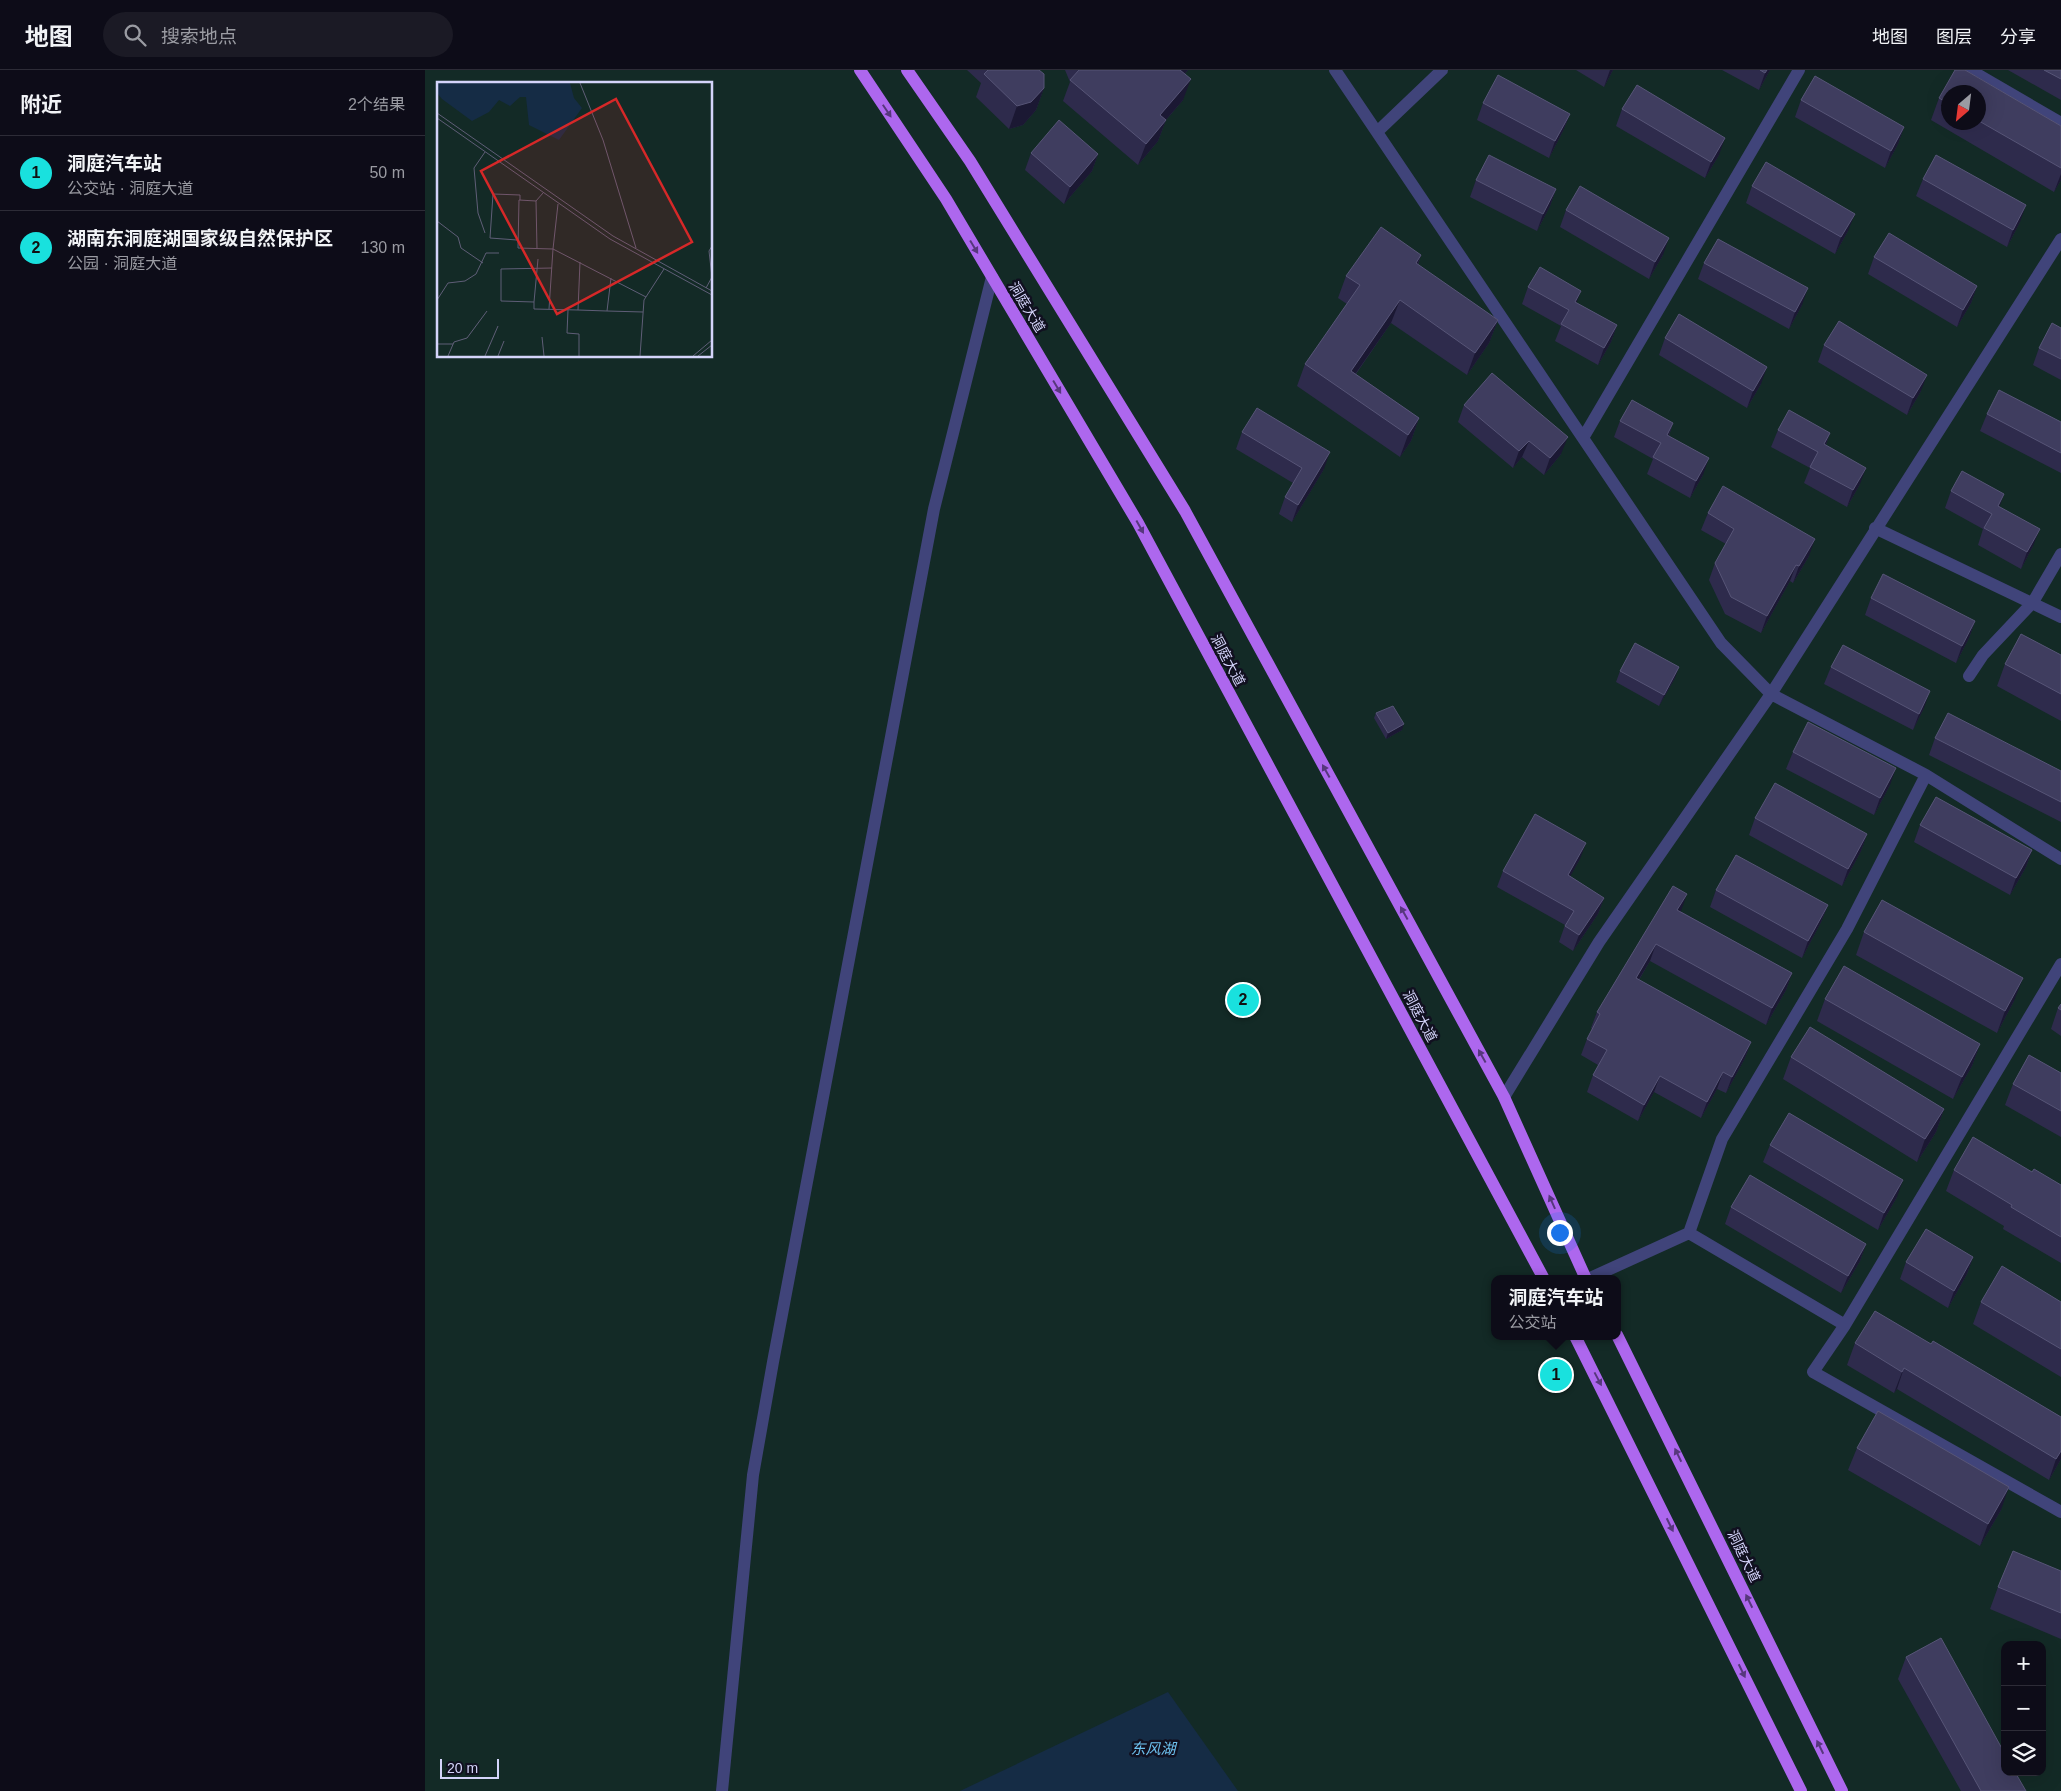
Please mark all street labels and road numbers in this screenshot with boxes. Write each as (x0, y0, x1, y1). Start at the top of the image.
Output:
street label: 洞庭大道 (1006, 279, 1048, 335)
street label: 洞庭大道 (1208, 632, 1248, 688)
street label: 洞庭大道 (1400, 988, 1440, 1044)
street label: 洞庭大道 (1725, 1527, 1763, 1585)

